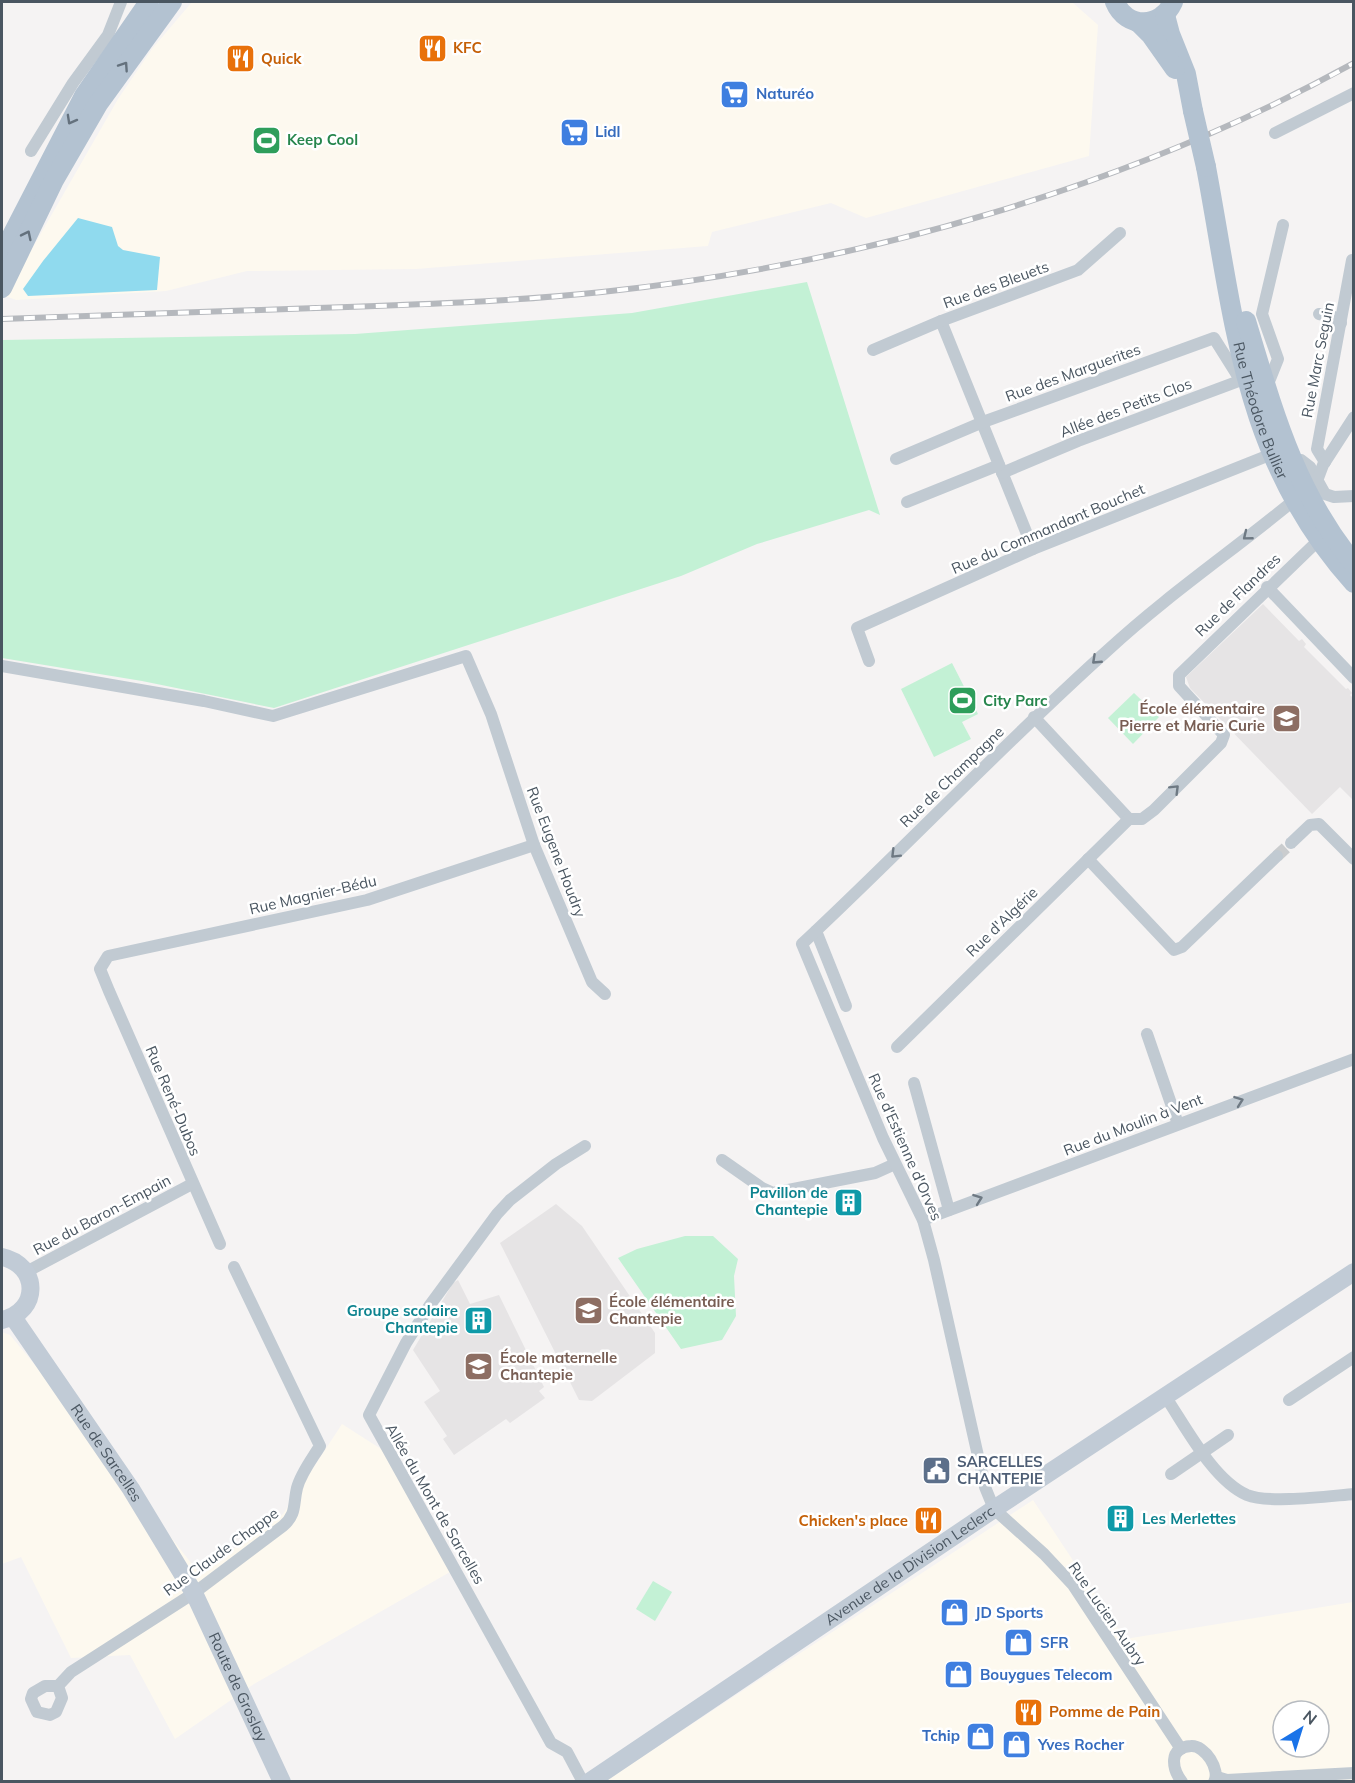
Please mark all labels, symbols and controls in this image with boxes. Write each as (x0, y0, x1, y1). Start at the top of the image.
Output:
restaurant icon: KFC (416, 32, 448, 64)
place label: KFC (453, 38, 482, 57)
restaurant icon: Quick (224, 43, 256, 75)
place label: Quick (261, 49, 302, 68)
one-way arrow (117, 62, 128, 73)
supermarket icon: Naturéo (719, 78, 751, 110)
place label: Naturéo (756, 84, 814, 103)
one-way arrow (67, 114, 78, 124)
supermarket icon: Lidl (558, 116, 590, 148)
place label: Lidl (595, 122, 621, 141)
sports icon: Keep Cool (250, 124, 282, 156)
place label: Keep Cool (287, 130, 358, 149)
one-way arrow (20, 231, 31, 242)
street label: Rue des Bleuets (940, 257, 1051, 312)
street label: Rue Marc Seguin (1297, 301, 1338, 419)
street label: Rue des Marguerites (1003, 339, 1143, 406)
street label: Rue Théodore Bullier (1229, 340, 1293, 483)
street label: Allée des Petits Clos (1057, 374, 1194, 441)
street label: Rue du Commandant Bouchet (948, 479, 1147, 578)
one-way arrow (1243, 529, 1254, 540)
street label: Rue de Flandres (1191, 549, 1285, 640)
one-way arrow (1093, 653, 1103, 664)
sports icon: City Parc (946, 685, 978, 717)
place label: City Parc (983, 691, 1048, 710)
place label: École élémentaire Pierre et Marie Curie (1119, 699, 1265, 735)
school or university icon: École élémentaire Pierre et Marie Curie (1270, 702, 1302, 734)
street label: Rue de Champagne (896, 722, 1008, 831)
street label: Rue Eugene Houdry (523, 784, 590, 920)
one-way arrow (1168, 785, 1179, 796)
one-way arrow (892, 846, 903, 857)
street label: Rue Magnier-Bédu (247, 871, 378, 918)
street label: Rue d'Algérie (962, 883, 1041, 961)
street label: Rue René-Dubos (142, 1043, 205, 1159)
street label: Rue d'Estienne d'Orves (864, 1070, 947, 1223)
street label: Rue du Moulin à Vent (1061, 1089, 1205, 1160)
one-way arrow (1233, 1096, 1244, 1109)
street label: Rue du Baron-Empain (30, 1170, 174, 1259)
place label: Pavillon de Chantepie (750, 1183, 828, 1219)
building icon: Pavillon de Chantepie (833, 1186, 865, 1218)
one-way arrow (971, 1194, 982, 1206)
place label: École élémentaire Chantepie (609, 1292, 734, 1328)
school or university icon: École élémentaire Chantepie (572, 1295, 604, 1327)
place label: Groupe scolaire Chantepie (347, 1301, 458, 1337)
building icon: Groupe scolaire Chantepie (463, 1304, 495, 1336)
place label: École maternelle Chantepie (500, 1348, 617, 1384)
school or university icon: École maternelle Chantepie (463, 1351, 495, 1383)
street label: Rue de Sarcelles (67, 1400, 147, 1505)
street label: Allée du Mont de Sarcelles (382, 1420, 489, 1587)
place label: SARCELLES CHANTEPIE (957, 1452, 1043, 1488)
public building icon: SARCELLES CHANTEPIE (920, 1455, 952, 1487)
street label: Avenue de la Division Leclerc (821, 1501, 998, 1629)
street label: Rue Claude Chappe (159, 1503, 282, 1600)
building icon: Les Merlettes (1105, 1503, 1137, 1535)
restaurant icon: Chicken's place (913, 1505, 945, 1537)
place label: Les Merlettes (1142, 1509, 1236, 1528)
place label: Chicken's place (798, 1511, 908, 1530)
street label: Rue Lucien Aubry (1065, 1558, 1150, 1669)
shop icon: JD Sports (938, 1597, 970, 1629)
place label: JD Sports (975, 1603, 1043, 1622)
shop icon: SFR (1003, 1627, 1035, 1659)
street label: Route de Groslay (205, 1629, 272, 1745)
place label: SFR (1040, 1633, 1069, 1652)
shop icon: Bouygues Telecom (943, 1659, 975, 1691)
place label: Bouygues Telecom (980, 1665, 1113, 1684)
restaurant icon: Pomme de Pain (1012, 1696, 1044, 1728)
north arrow (1271, 1699, 1331, 1759)
place label: Pomme de Pain (1049, 1702, 1160, 1721)
text: N (1299, 1706, 1321, 1729)
shop icon: Tchip (965, 1720, 997, 1752)
place label: Tchip (922, 1726, 960, 1745)
shop icon: Yves Rocher (1001, 1729, 1033, 1761)
place label: Yves Rocher (1037, 1735, 1124, 1754)

